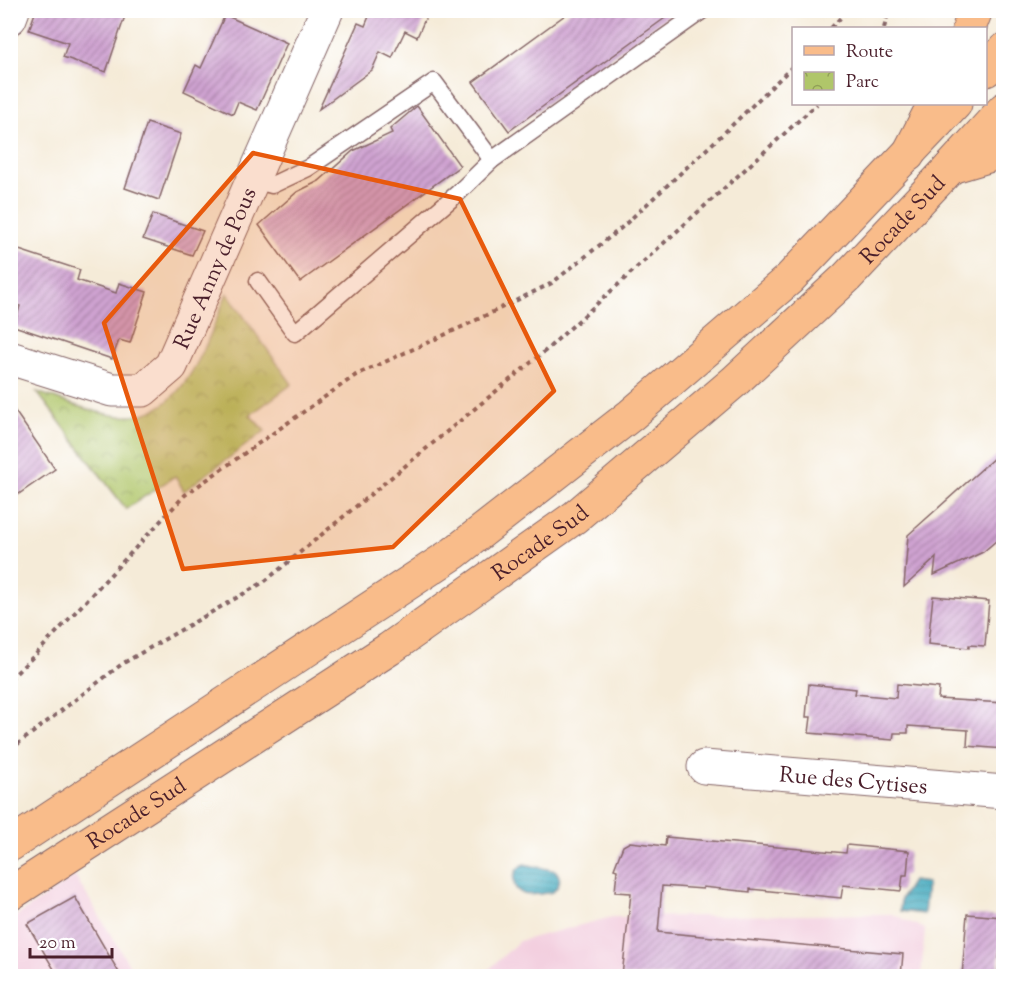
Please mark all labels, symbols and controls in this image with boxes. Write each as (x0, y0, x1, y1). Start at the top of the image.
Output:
legend (792, 27, 987, 105)
text: Route (846, 40, 893, 66)
text: Parc (846, 70, 879, 96)
street label: Rocade Sud (854, 169, 954, 273)
street label: Rue Anny de Pous (167, 183, 266, 355)
street label: Rocade Sud (486, 499, 597, 590)
street label: Rue des Cytises (778, 760, 929, 805)
street label: Rocade Sud (82, 771, 193, 859)
scale bar (30, 921, 112, 959)
text: 20 m (39, 931, 76, 957)

